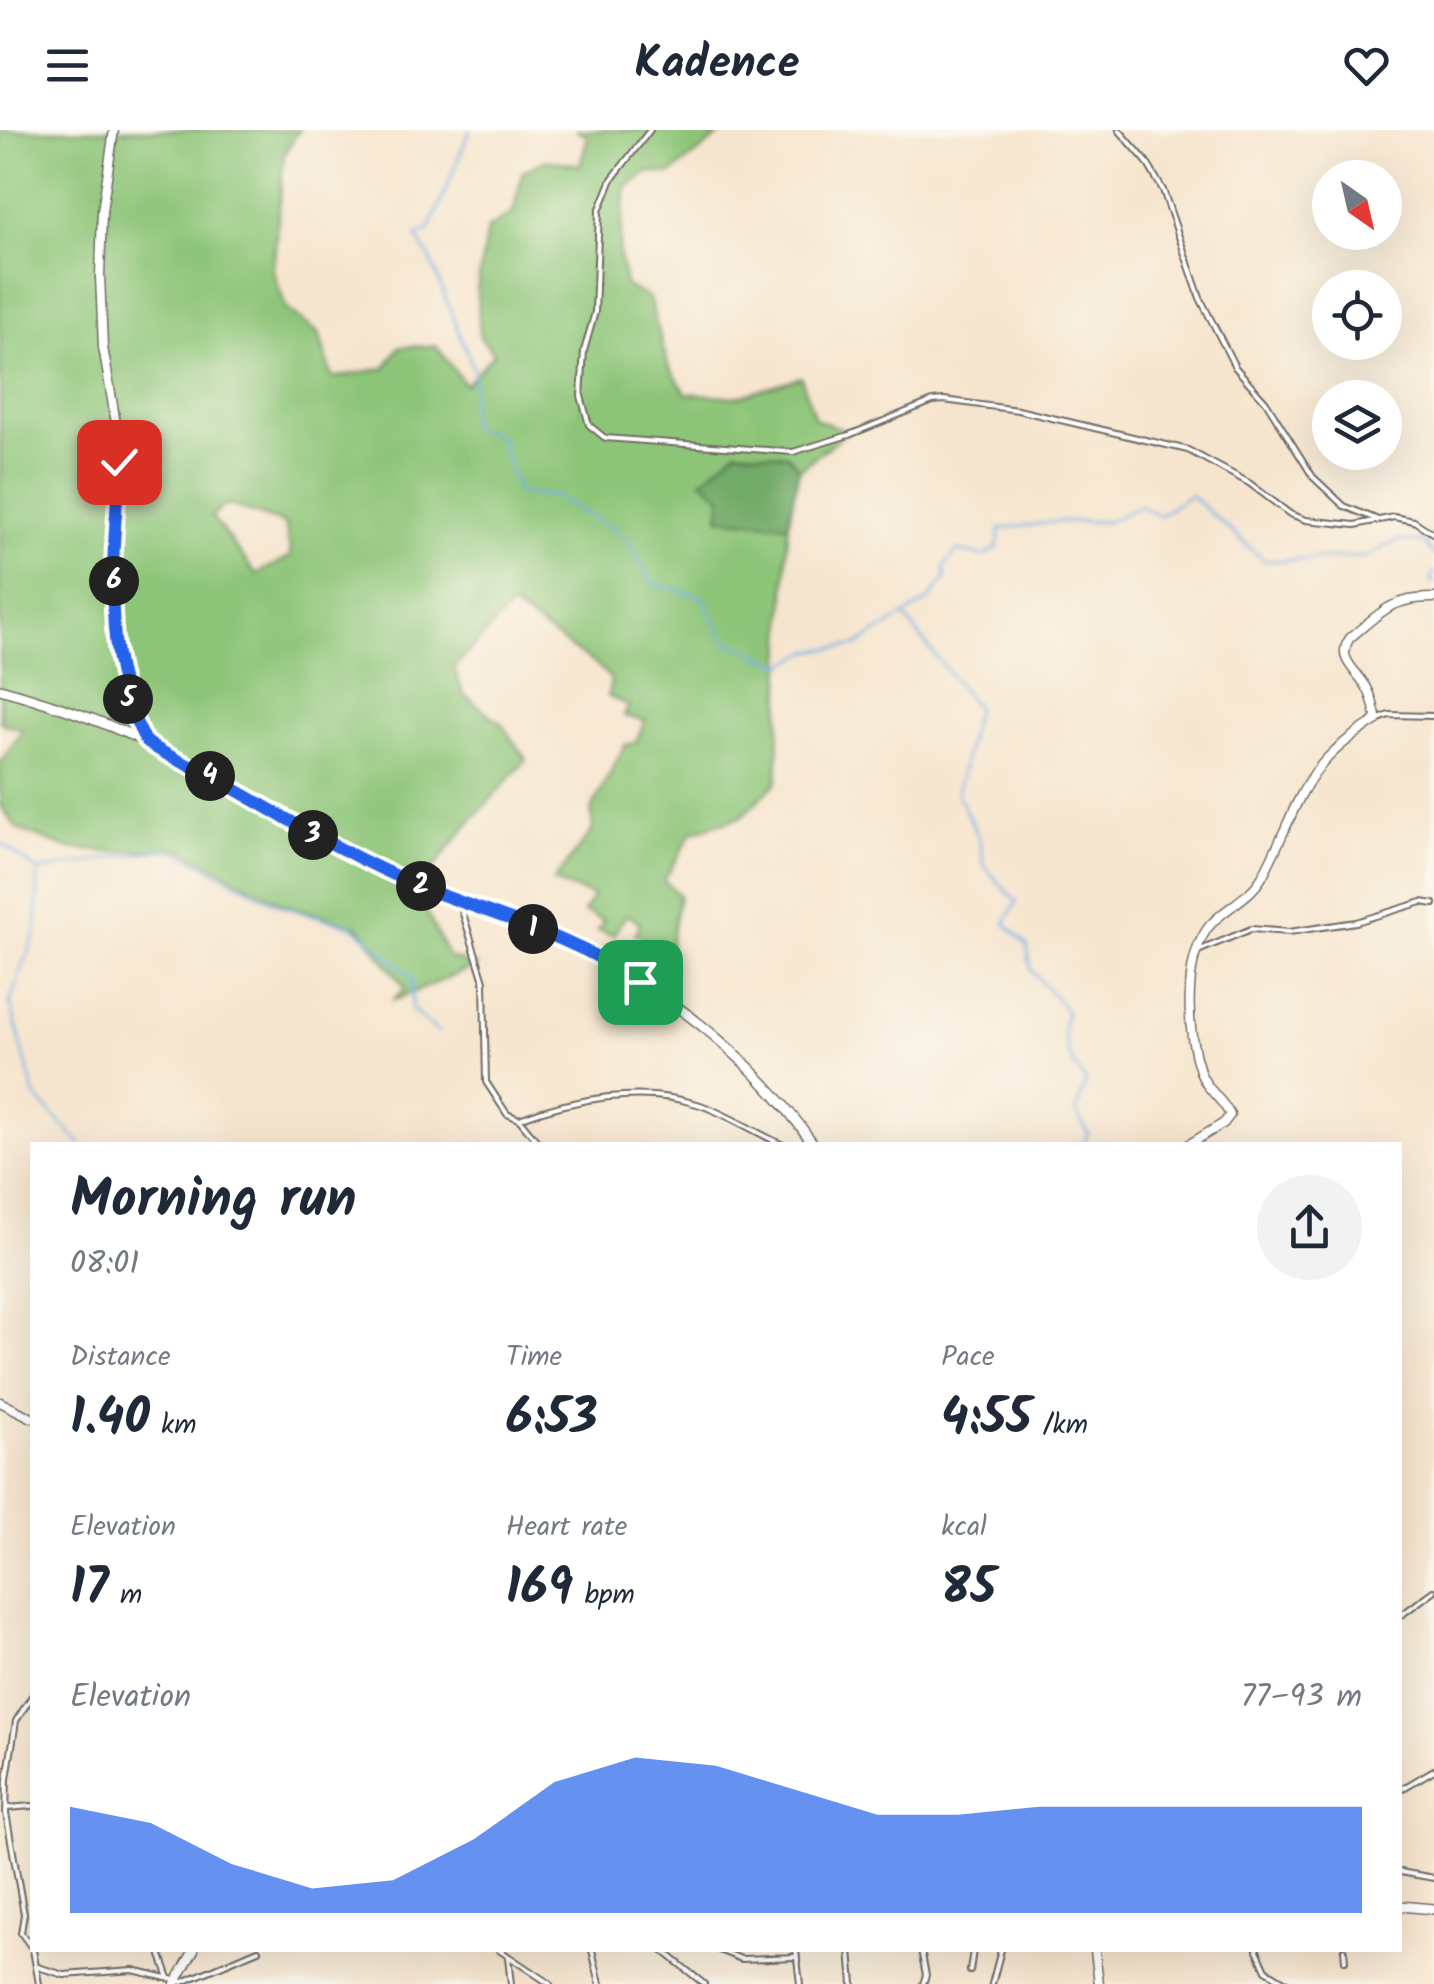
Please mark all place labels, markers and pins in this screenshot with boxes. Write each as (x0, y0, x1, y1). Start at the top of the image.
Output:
pin (77, 420, 162, 505)
pin: 6 (89, 556, 139, 606)
pin: 5 (103, 674, 153, 724)
pin: 4 (185, 751, 235, 801)
pin: 3 (288, 810, 338, 860)
pin: 2 (396, 861, 446, 911)
pin: 1 (508, 904, 558, 954)
pin (598, 940, 683, 1025)

